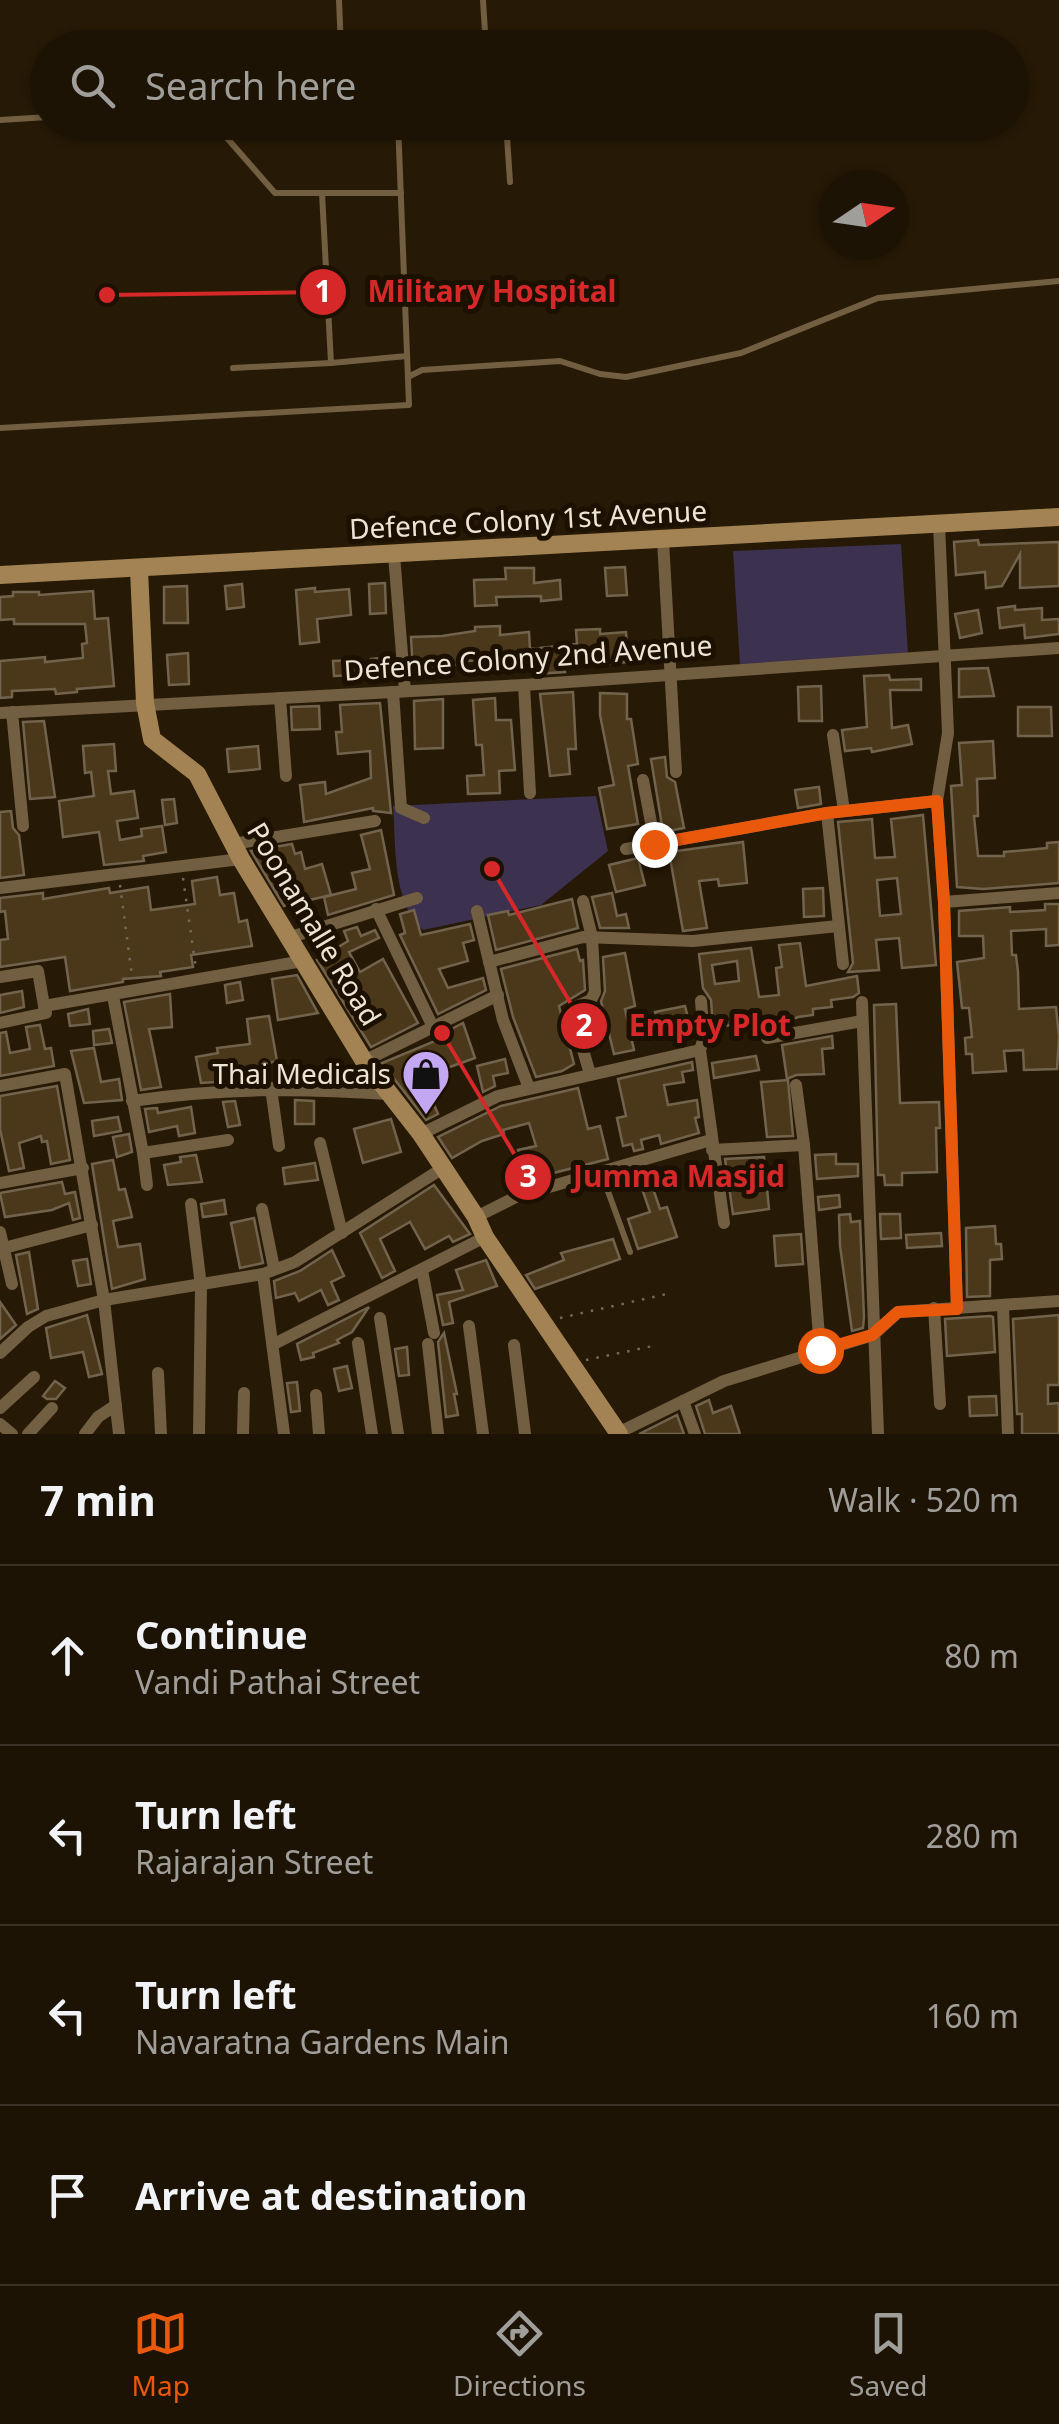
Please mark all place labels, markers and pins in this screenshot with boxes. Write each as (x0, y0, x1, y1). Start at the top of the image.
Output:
callout: Military Hospital (298, 262, 637, 322)
callout: Empty Plot (559, 996, 811, 1056)
shop icon: Thai Medicals (400, 1048, 452, 1116)
place label: Thai Medicals (212, 1054, 391, 1092)
callout: Jumma Masjid (503, 1147, 805, 1207)

